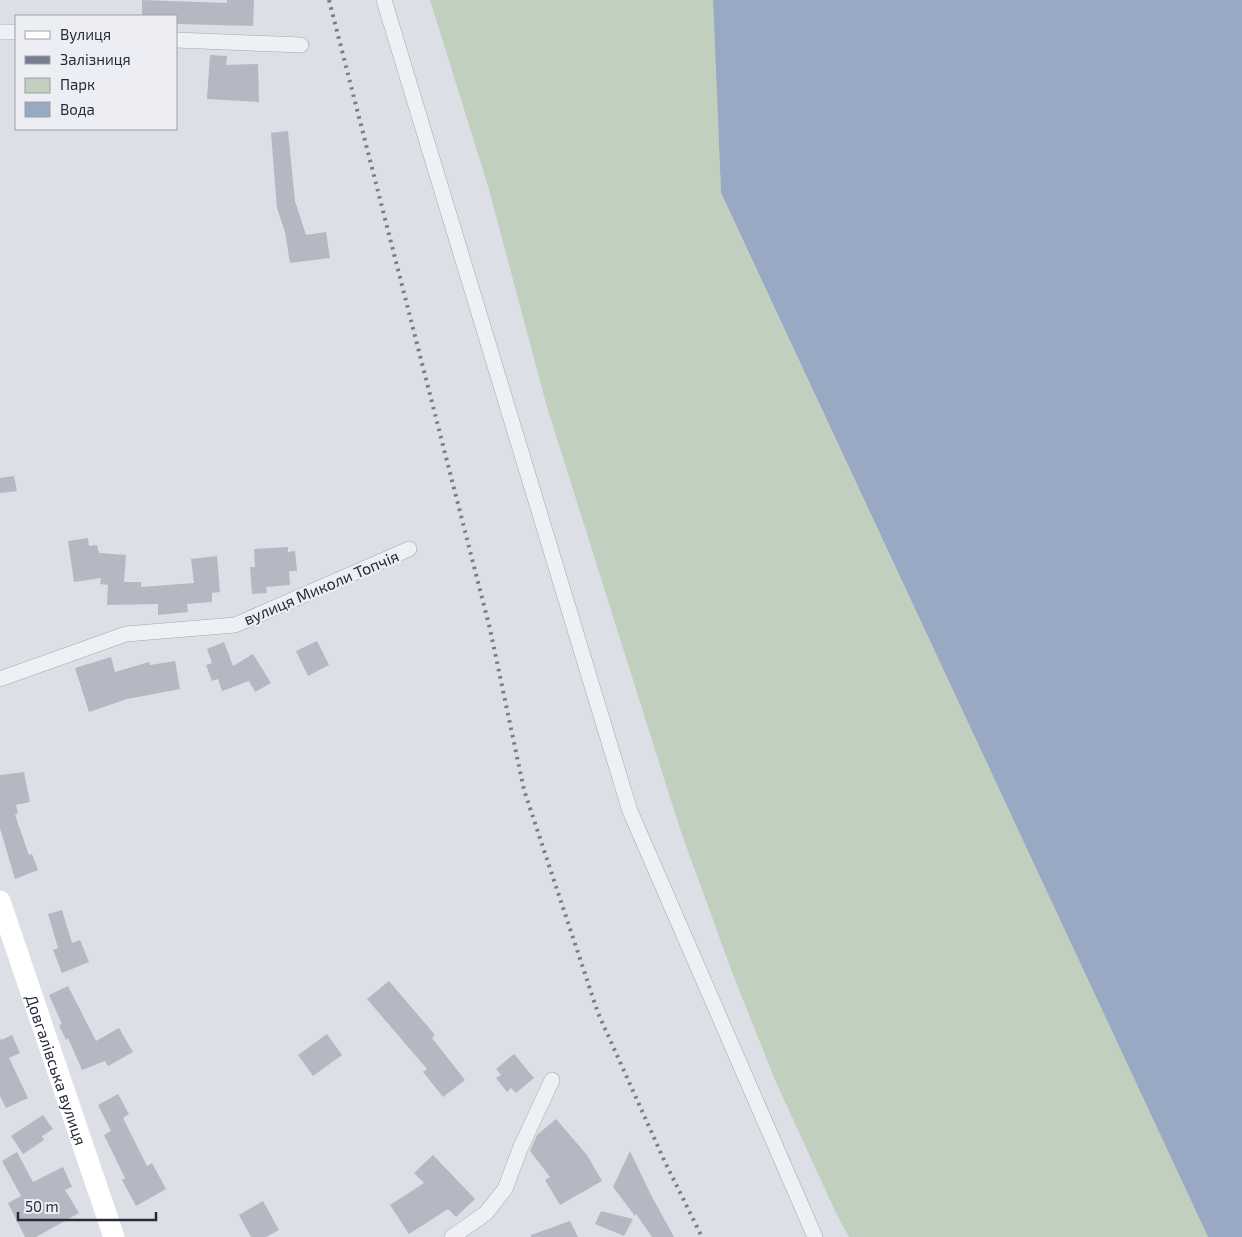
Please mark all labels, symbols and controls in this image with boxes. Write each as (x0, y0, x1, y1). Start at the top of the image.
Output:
legend (15, 15, 178, 130)
text: Вулиця (60, 25, 111, 44)
text: Залізниця (60, 50, 131, 68)
text: Парк (60, 75, 95, 93)
text: Вода (60, 100, 95, 118)
street label: вулиця Миколи Топчія (240, 546, 402, 629)
street label: Довгалівська вулиця (23, 992, 92, 1147)
scale bar (18, 1190, 155, 1222)
text: 50 m (25, 1197, 59, 1215)

